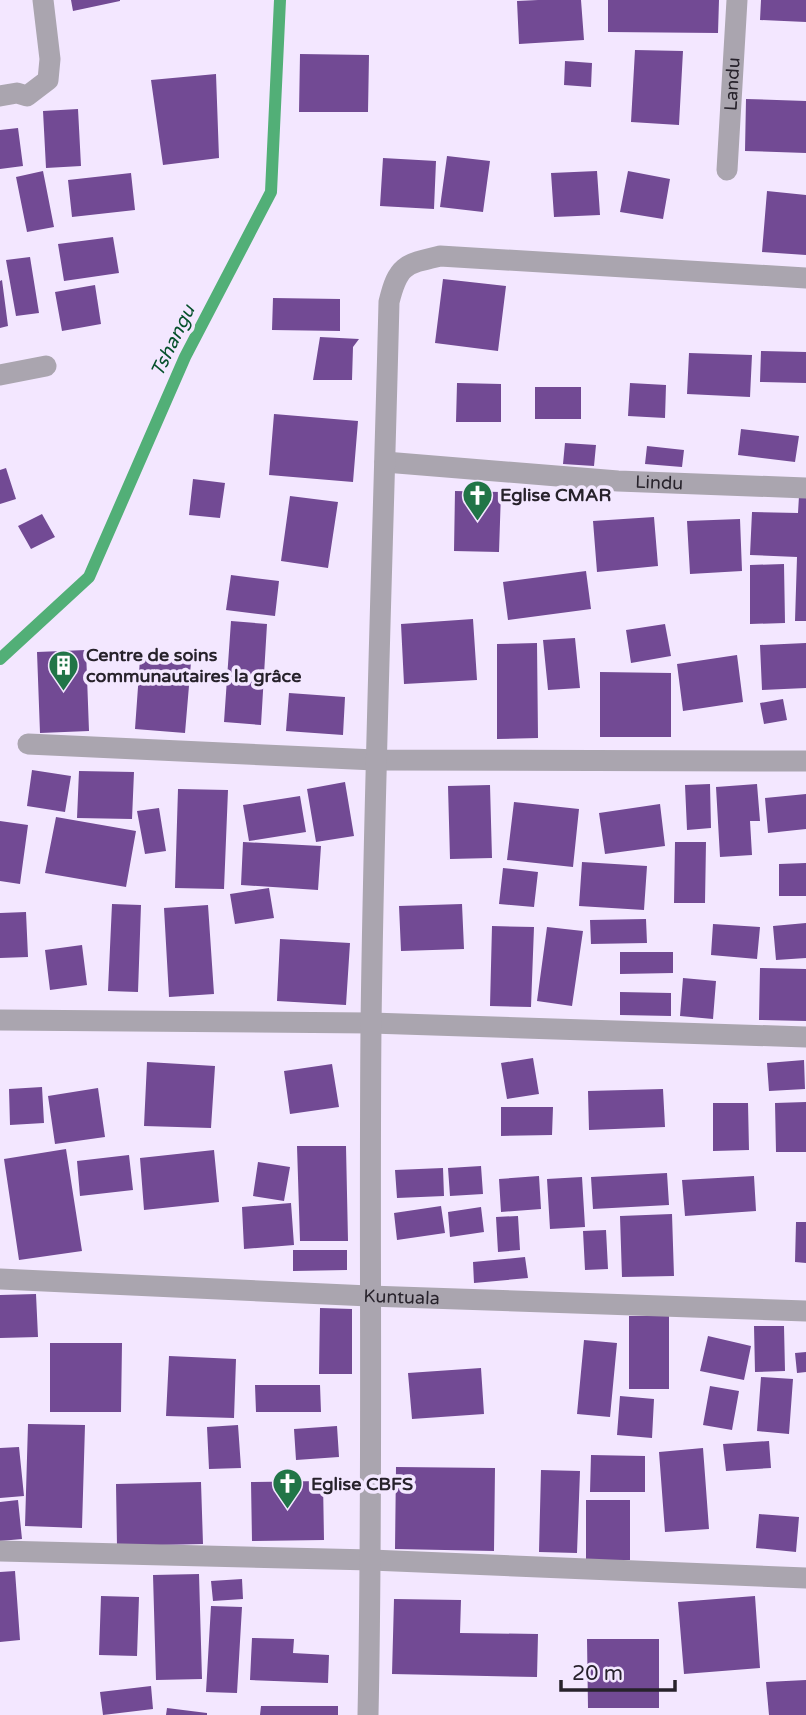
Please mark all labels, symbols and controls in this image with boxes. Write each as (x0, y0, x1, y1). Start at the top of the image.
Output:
street label: Landu (719, 57, 745, 112)
water label: Tshangu (146, 300, 200, 380)
street label: Lindu (635, 471, 684, 494)
church icon: Eglise CMAR (460, 478, 494, 522)
place label: Eglise CMAR (500, 484, 611, 506)
place label: Centre de soins communautaires la grâce (86, 644, 301, 687)
building icon: Centre de soins communautaires la grâce (46, 648, 80, 692)
street label: Kuntuala (363, 1285, 440, 1309)
church icon: Eglise CBFS (271, 1467, 305, 1511)
place label: Eglise CBFS (311, 1473, 413, 1495)
scale bar (561, 1648, 675, 1692)
text: 20 m (572, 1661, 623, 1686)

